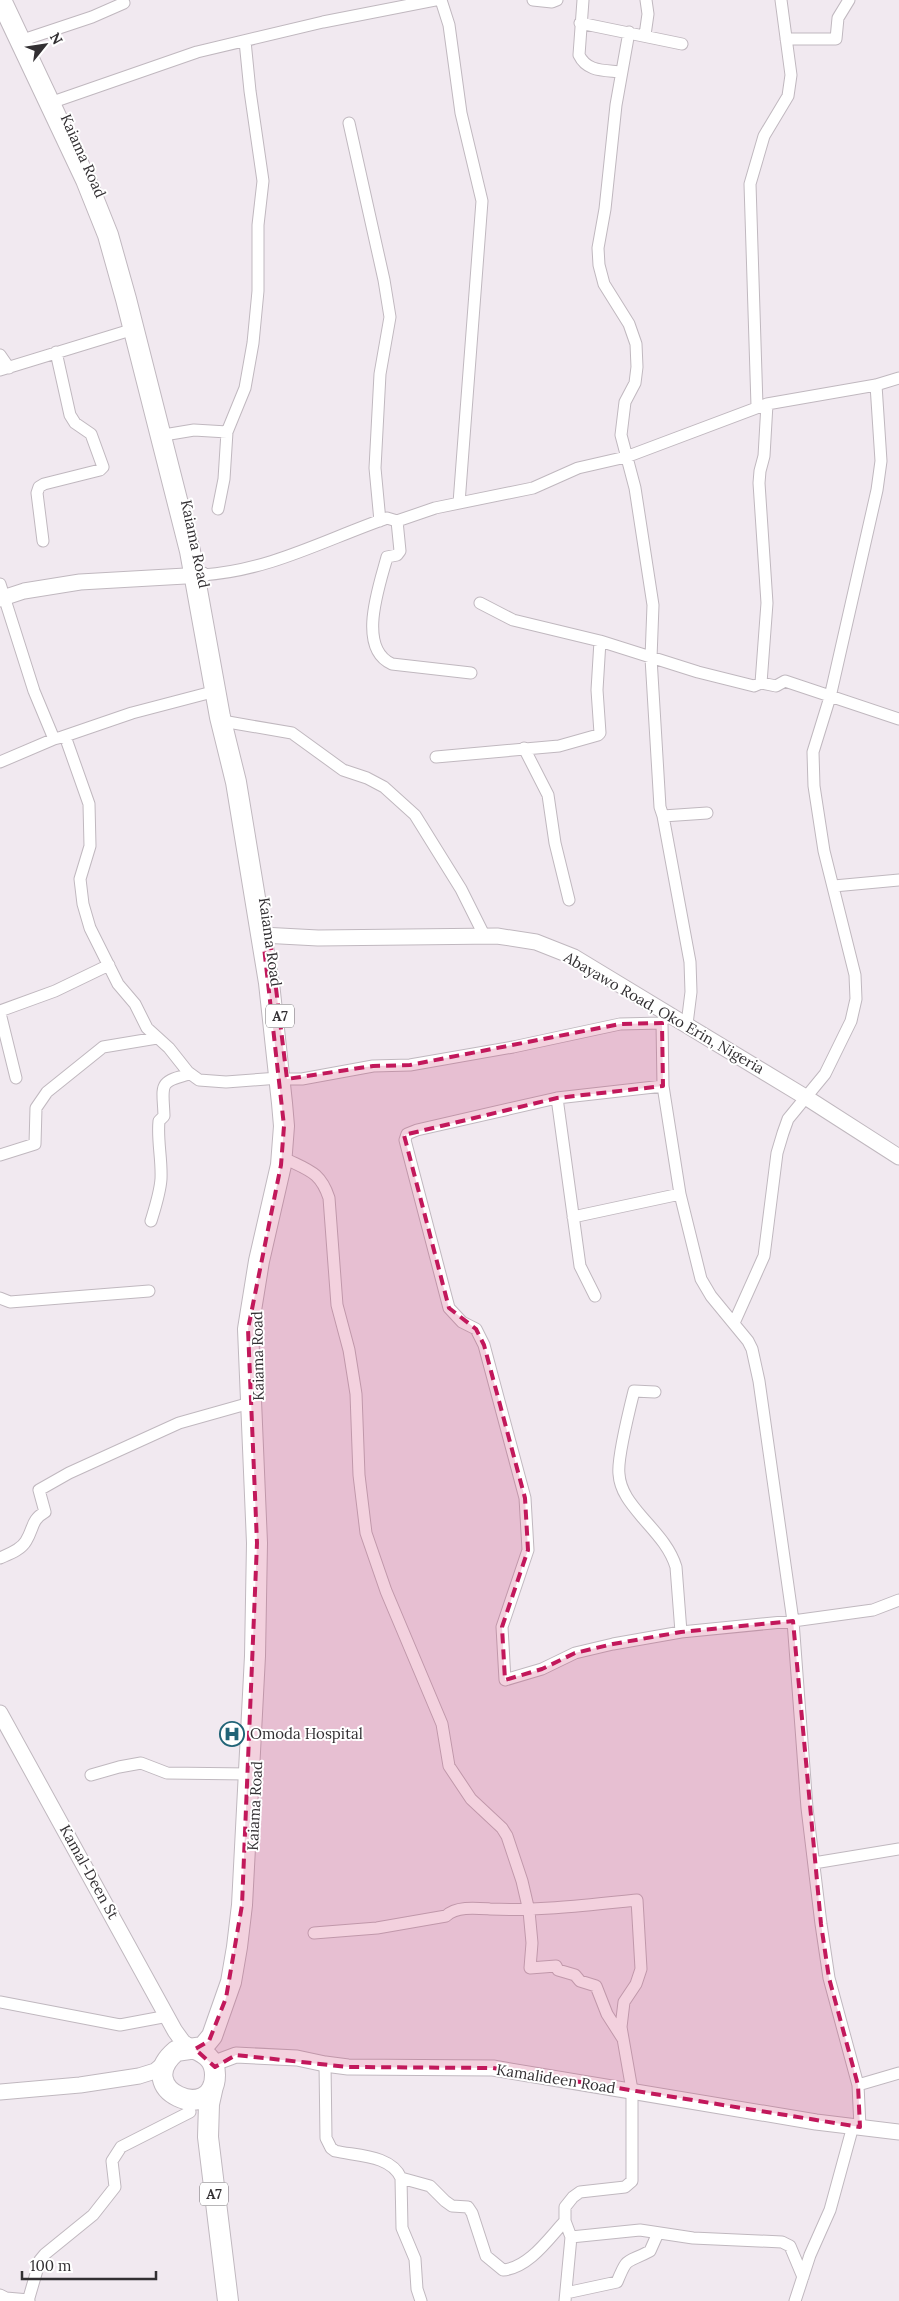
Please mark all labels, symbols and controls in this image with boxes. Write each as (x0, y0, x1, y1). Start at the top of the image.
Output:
north arrow (20, 20, 70, 70)
text: N (46, 29, 67, 48)
street label: Kaiama Road (57, 111, 110, 201)
street label: Kaiama Road (177, 498, 214, 590)
street label: Kaiama Road (255, 896, 286, 988)
street label: Abayawo Road, Oko Erin, Nigeria (560, 947, 768, 1078)
road number: A7 (266, 1004, 294, 1028)
street label: Kaiama Road (247, 1311, 268, 1401)
hospital icon: Omoda Hospital (219, 1721, 245, 1747)
place label: Omoda Hospital (250, 1724, 363, 1743)
street label: Kaiama Road (243, 1761, 266, 1851)
street label: Kamal-Deen St (56, 1821, 123, 1922)
street label: Kamalideen Road (495, 2060, 617, 2097)
road number: A7 (200, 2182, 228, 2206)
scale bar (22, 2248, 156, 2280)
text: 100 m (30, 2256, 71, 2275)

